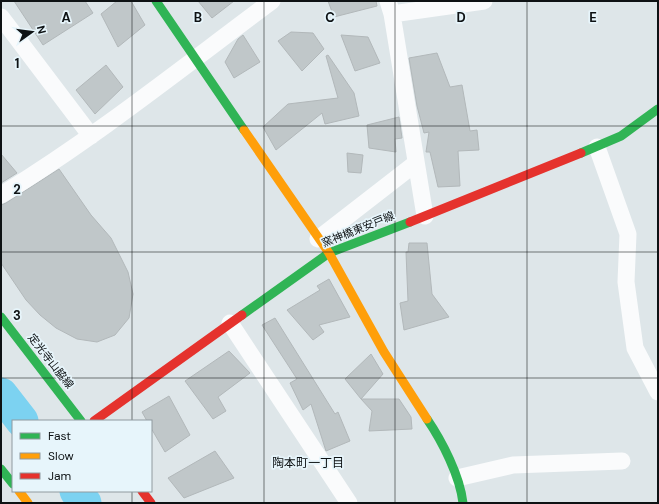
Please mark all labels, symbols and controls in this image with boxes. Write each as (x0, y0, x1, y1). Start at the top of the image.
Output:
text: A (61, 9, 71, 26)
text: B (194, 9, 202, 26)
text: C (325, 9, 335, 26)
text: D (456, 9, 466, 26)
text: E (589, 9, 597, 26)
north arrow (12, 12, 52, 52)
text: N (34, 24, 49, 35)
text: 1 (15, 55, 19, 72)
text: 2 (13, 181, 21, 198)
street label: 窯神橋東安戸線 (320, 208, 396, 250)
text: 3 (13, 307, 21, 324)
street label: 定光寺山脇線 (25, 331, 77, 391)
legend (12, 420, 152, 492)
text: Fast (48, 428, 71, 444)
text: Slow (48, 448, 74, 464)
district label: 陶本町一丁目 (272, 455, 344, 471)
text: Jam (48, 468, 71, 484)

